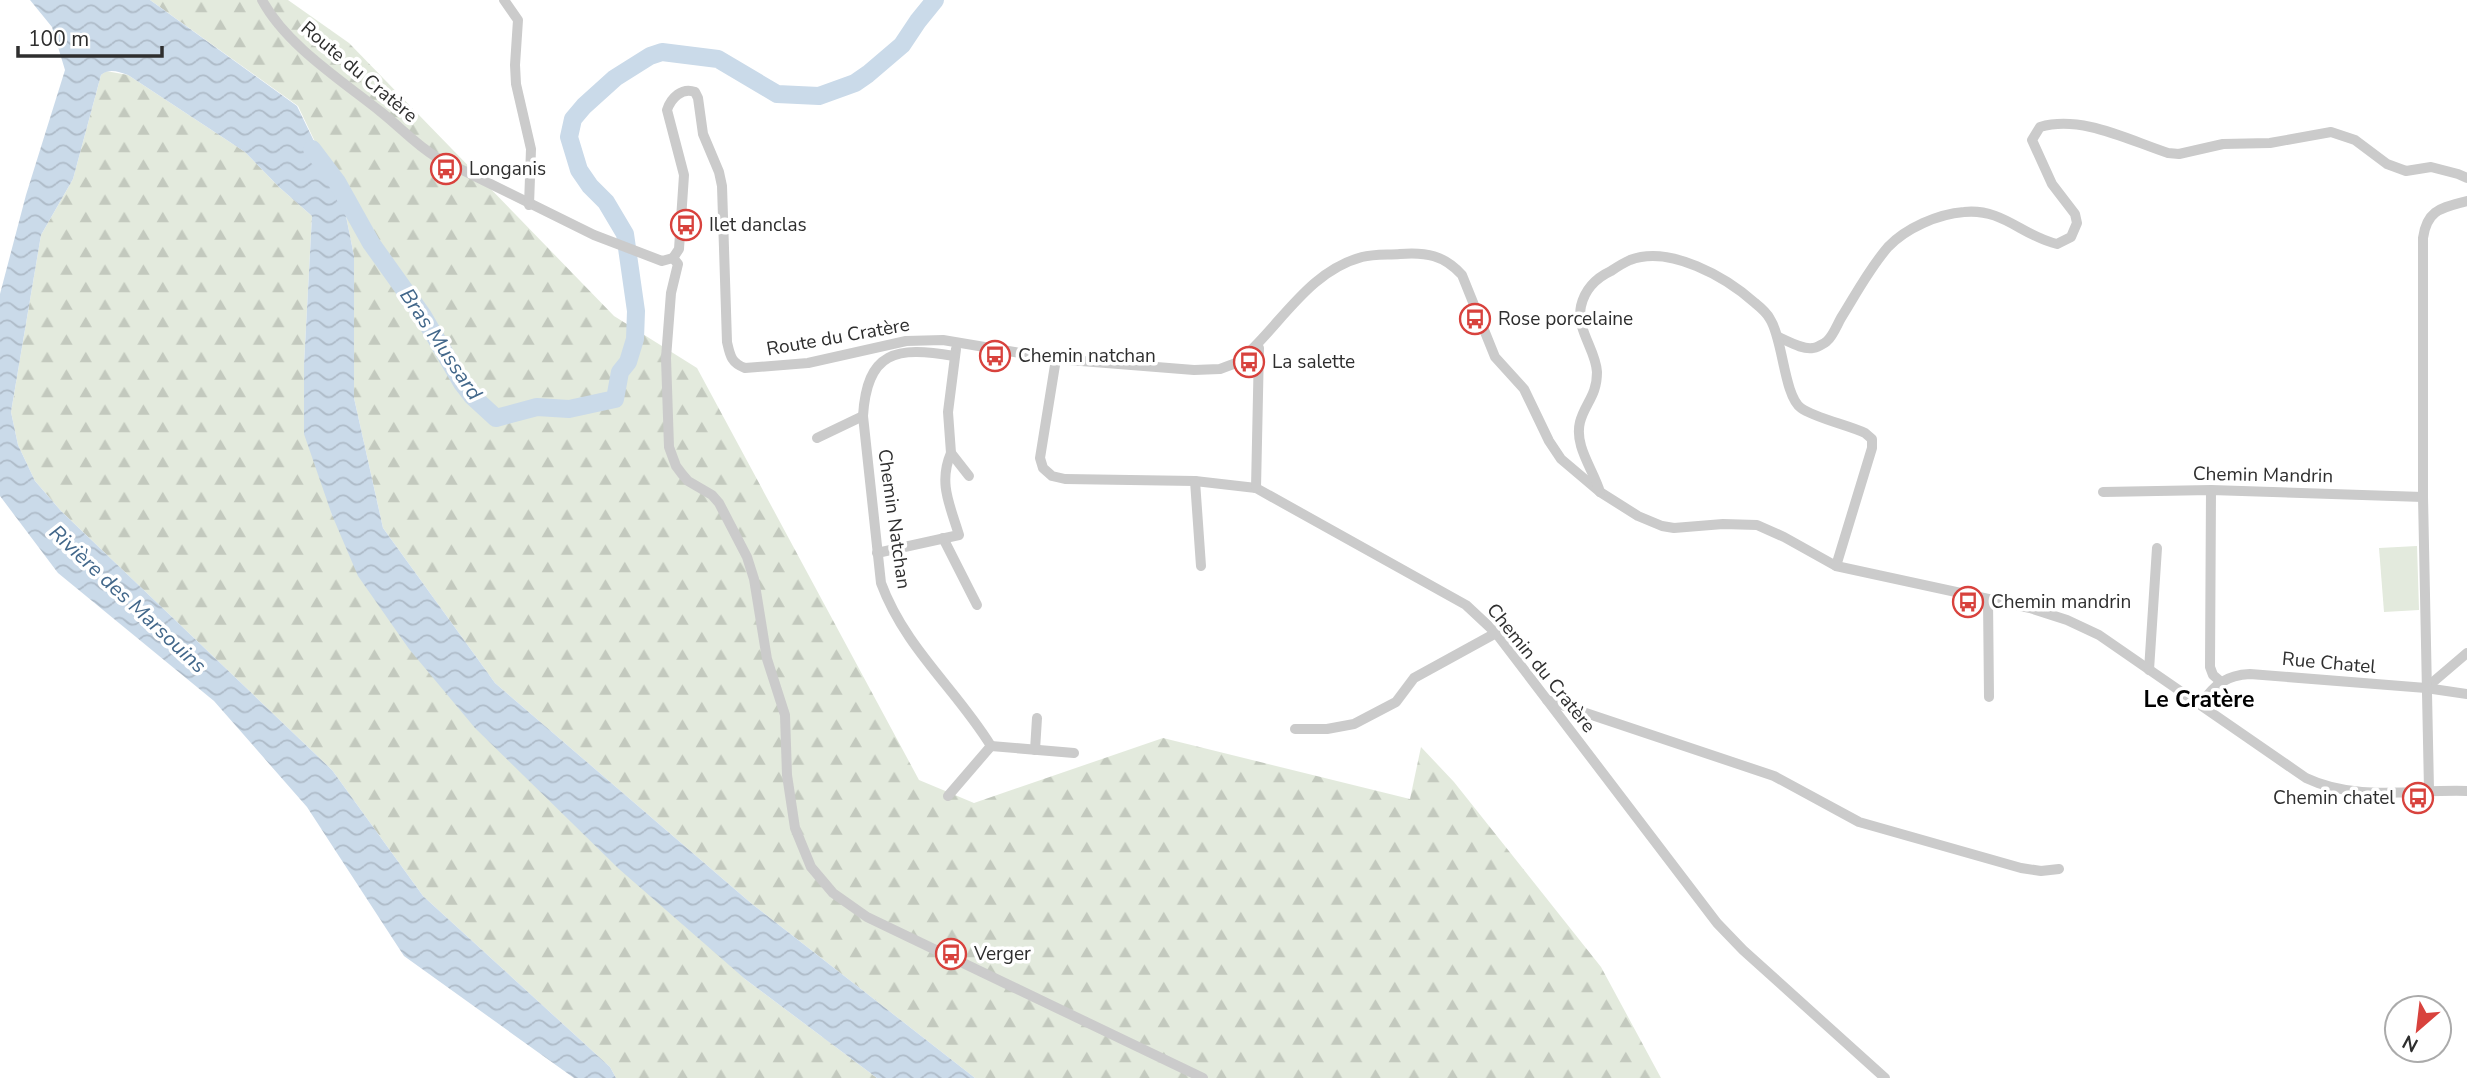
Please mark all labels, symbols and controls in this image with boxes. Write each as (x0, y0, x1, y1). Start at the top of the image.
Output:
scale bar (18, 14, 161, 58)
street label: Route du Cratère (295, 15, 423, 129)
text: 100 m (28, 25, 89, 53)
bus stop icon: Longanis (429, 152, 463, 186)
place label: Longanis (469, 156, 546, 182)
bus stop icon: Ilet danclas (669, 208, 703, 242)
place label: Ilet danclas (709, 212, 807, 238)
water label: Bras Mussard (393, 283, 489, 406)
bus stop icon: Rose porcelaine (1458, 302, 1492, 336)
place label: Rose porcelaine (1498, 306, 1633, 332)
street label: Route du Cratère (764, 312, 912, 362)
bus stop icon: Chemin natchan (978, 339, 1012, 373)
place label: Chemin natchan (1018, 343, 1156, 369)
bus stop icon: La salette (1232, 345, 1266, 379)
place label: La salette (1272, 349, 1355, 375)
street label: Chemin Natchan (871, 447, 917, 591)
street label: Chemin Mandrin (2193, 461, 2333, 489)
water label: Rivière des Marsouins (43, 519, 213, 679)
bus stop icon: Chemin mandrin (1951, 585, 1985, 619)
place label: Chemin mandrin (1991, 589, 2131, 615)
street label: Chemin du Cratère (1481, 598, 1601, 738)
street label: Rue Chatel (2281, 646, 2377, 680)
district label: Le Cratère (2143, 684, 2255, 715)
bus stop icon: Chemin chatel (2401, 781, 2435, 815)
place label: Chemin chatel (2273, 785, 2395, 811)
bus stop icon: Verger (934, 937, 968, 971)
place label: Verger (973, 941, 1031, 967)
north arrow (2383, 994, 2453, 1064)
text: N (2398, 1028, 2423, 1058)

